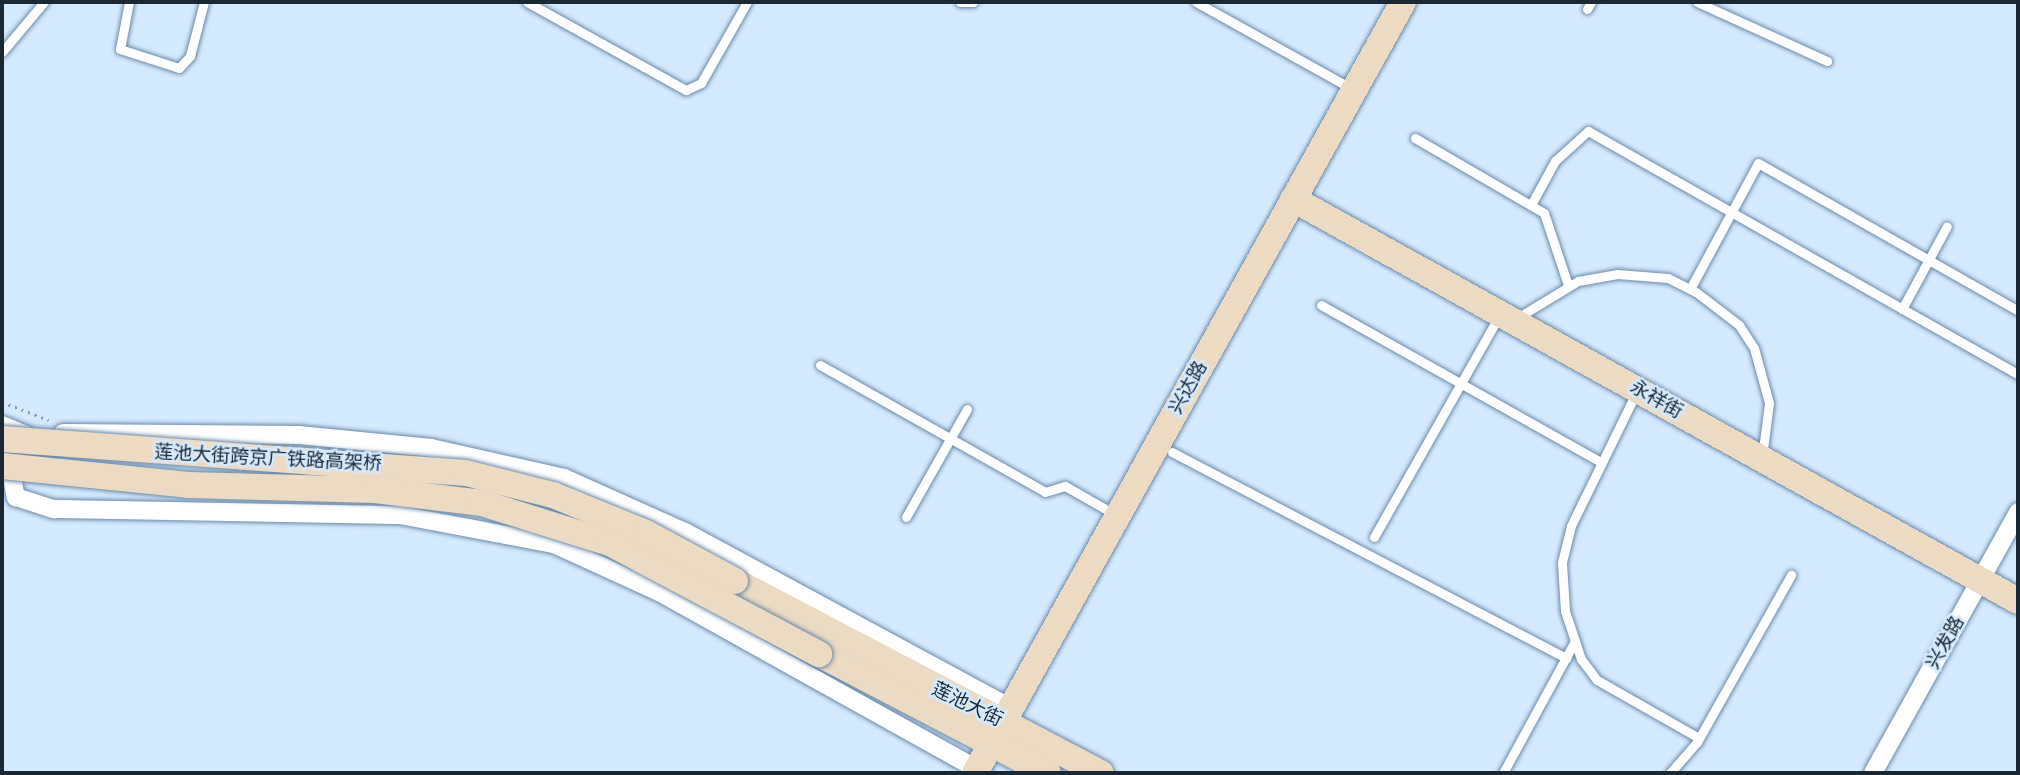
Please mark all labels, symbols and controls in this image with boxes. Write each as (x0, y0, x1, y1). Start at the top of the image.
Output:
street label: 兴达路 (1165, 358, 1213, 418)
street label: 永祥街 (1626, 376, 1686, 424)
street label: 莲池大街跨京广铁路高架桥 (154, 442, 382, 476)
street label: 兴发路 (1922, 613, 1970, 673)
street label: 莲池大街 (928, 678, 1006, 732)

